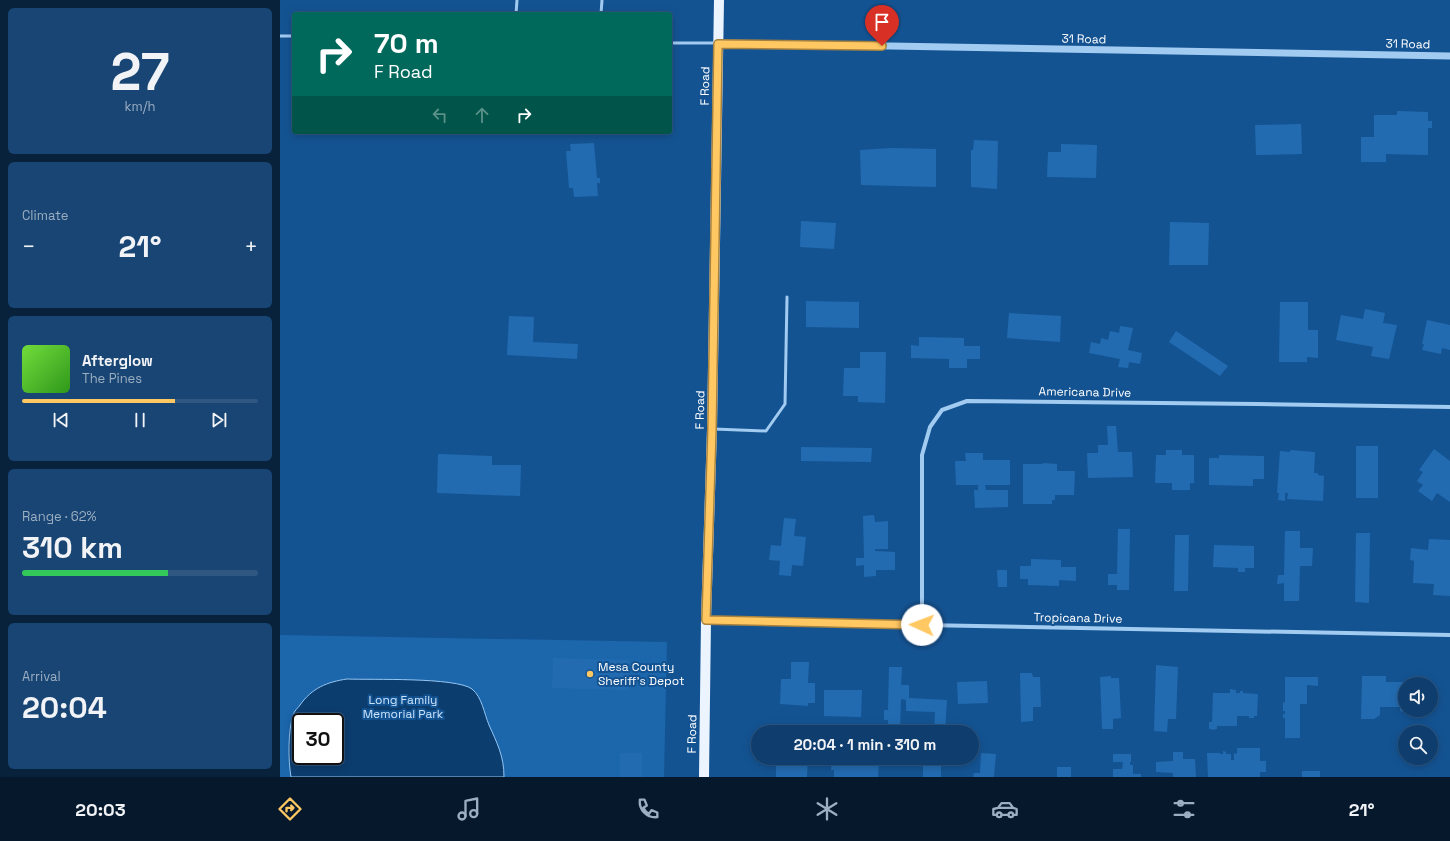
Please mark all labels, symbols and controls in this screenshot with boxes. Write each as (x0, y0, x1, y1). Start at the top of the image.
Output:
pin (865, 5, 899, 46)
icon: arrive (871, 11, 893, 33)
text: 70 m (374, 25, 439, 61)
icon: right (308, 28, 360, 80)
street label: 31 Road (1062, 31, 1106, 47)
street label: 31 Road (1386, 36, 1430, 52)
text: 27 (110, 39, 170, 105)
text: F Road (374, 60, 433, 83)
street label: F Road (697, 66, 713, 106)
text: km/h (125, 98, 155, 115)
icon: left (429, 104, 451, 126)
icon: ahead (471, 104, 493, 126)
icon: right (513, 104, 535, 126)
text: Climate (22, 207, 68, 224)
text: 21° (118, 227, 162, 266)
text: − (22, 232, 36, 260)
text: + (244, 232, 258, 260)
text: Afterglow (82, 351, 153, 370)
text: The Pines (82, 370, 142, 387)
street label: Americana Drive (1039, 383, 1131, 401)
street label: F Road (692, 390, 708, 430)
icon: previous (50, 409, 72, 431)
icon: pause (129, 409, 151, 431)
icon: next (208, 409, 230, 431)
text: Range · 62% (22, 508, 97, 525)
text: 310 km (22, 528, 123, 567)
position arrow (901, 604, 943, 646)
street label: Tropicana Drive (1034, 609, 1122, 627)
place label: Mesa County Sheriff's Depot (598, 659, 684, 689)
text: Arrival (22, 668, 61, 685)
marker: Mesa County Sheriff's Depot (585, 669, 595, 679)
map controls (1398, 677, 1438, 765)
button: sound (1398, 677, 1438, 717)
text: 20:04 (22, 688, 107, 727)
park label: Long Family Memorial Park (363, 692, 444, 722)
speed limit sign: 30 (292, 713, 344, 765)
street label: F Road (684, 714, 700, 754)
button: search (1398, 725, 1438, 765)
text: 20:04 · 1 min · 310 m (794, 735, 936, 754)
icon: directions (276, 795, 304, 823)
icon: music (455, 795, 483, 823)
icon: phone (634, 795, 662, 823)
icon: climate (813, 795, 841, 823)
icon: car (991, 795, 1019, 823)
icon: filters (1170, 795, 1198, 823)
text: 20:03 (75, 798, 126, 821)
text: 21° (1349, 798, 1375, 821)

